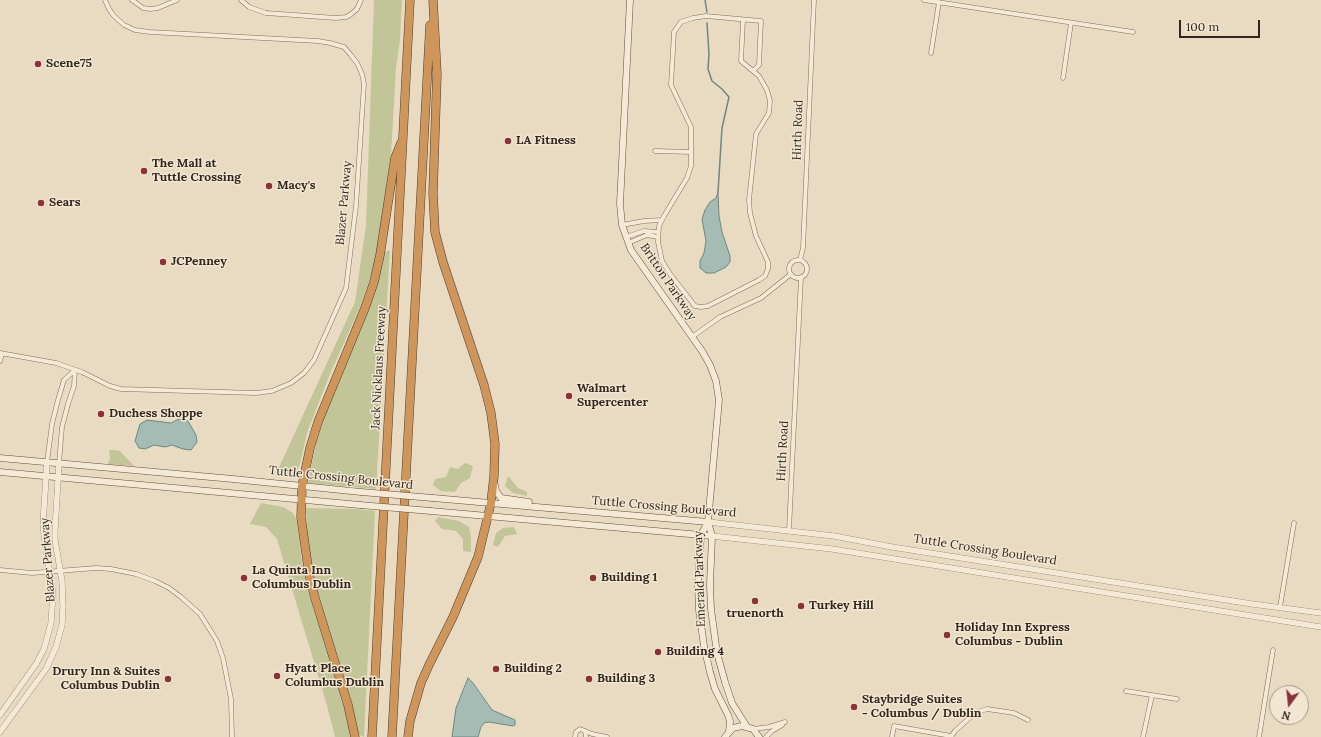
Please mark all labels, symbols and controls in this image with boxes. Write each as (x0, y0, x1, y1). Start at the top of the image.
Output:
scale bar (1181, 12, 1262, 38)
text: 100 m (1186, 19, 1219, 34)
place label: Scene75 (46, 57, 92, 71)
marker: Scene75 (33, 59, 43, 69)
street label: Hirth Road (790, 99, 806, 161)
place label: LA Fitness (516, 134, 576, 148)
marker: LA Fitness (503, 136, 513, 146)
place label: The Mall at Tuttle Crossing (152, 157, 241, 185)
street label: Blazer Parkway (333, 160, 355, 246)
marker: The Mall at Tuttle Crossing (139, 166, 149, 176)
place label: Macy's (277, 179, 316, 193)
marker: Macy's (264, 181, 274, 191)
place label: Sears (49, 196, 80, 210)
marker: Sears (36, 198, 46, 208)
street label: Britton Parkway (637, 241, 699, 323)
place label: JCPenney (171, 255, 227, 269)
marker: JCPenney (158, 257, 168, 267)
street label: Jack Nicklaus Freeway (369, 306, 389, 430)
place label: Walmart Supercenter (577, 382, 648, 410)
marker: Walmart Supercenter (564, 391, 574, 401)
place label: Duchess Shoppe (109, 407, 203, 421)
marker: Duchess Shoppe (96, 409, 106, 419)
street label: Hirth Road (774, 420, 792, 482)
street label: Tuttle Crossing Boulevard (268, 463, 414, 493)
street label: Tuttle Crossing Boulevard (591, 494, 737, 520)
street label: Blazer Parkway (38, 517, 58, 603)
street label: Emerald Parkway (691, 531, 709, 627)
street label: Tuttle Crossing Boulevard (912, 532, 1058, 568)
place label: La Quinta Inn Columbus Dublin (252, 564, 351, 592)
place label: Building 1 (601, 571, 657, 585)
marker: La Quinta Inn Columbus Dublin (239, 573, 249, 583)
marker: Building 1 (588, 573, 598, 583)
marker: truenorth (750, 596, 760, 606)
place label: Turkey Hill (809, 599, 874, 613)
marker: Turkey Hill (796, 601, 806, 611)
place label: truenorth (726, 607, 784, 621)
place label: Holiday Inn Express Columbus - Dublin (955, 621, 1070, 649)
marker: Holiday Inn Express Columbus - Dublin (942, 630, 952, 640)
place label: Building 4 (666, 645, 724, 659)
marker: Building 4 (653, 647, 663, 657)
place label: Hyatt Place Columbus Dublin (285, 662, 384, 690)
place label: Building 2 (504, 662, 562, 676)
marker: Building 2 (491, 664, 501, 674)
place label: Drury Inn & Suites Columbus Dublin (52, 665, 160, 693)
marker: Hyatt Place Columbus Dublin (272, 671, 282, 681)
place label: Building 3 (597, 672, 655, 686)
marker: Drury Inn & Suites Columbus Dublin (163, 674, 173, 684)
marker: Building 3 (584, 674, 594, 684)
north arrow (1269, 685, 1309, 725)
place label: Staybridge Suites - Columbus / Dublin (862, 693, 981, 721)
marker: Staybridge Suites - Columbus / Dublin (849, 702, 859, 712)
text: N (1280, 708, 1292, 723)

